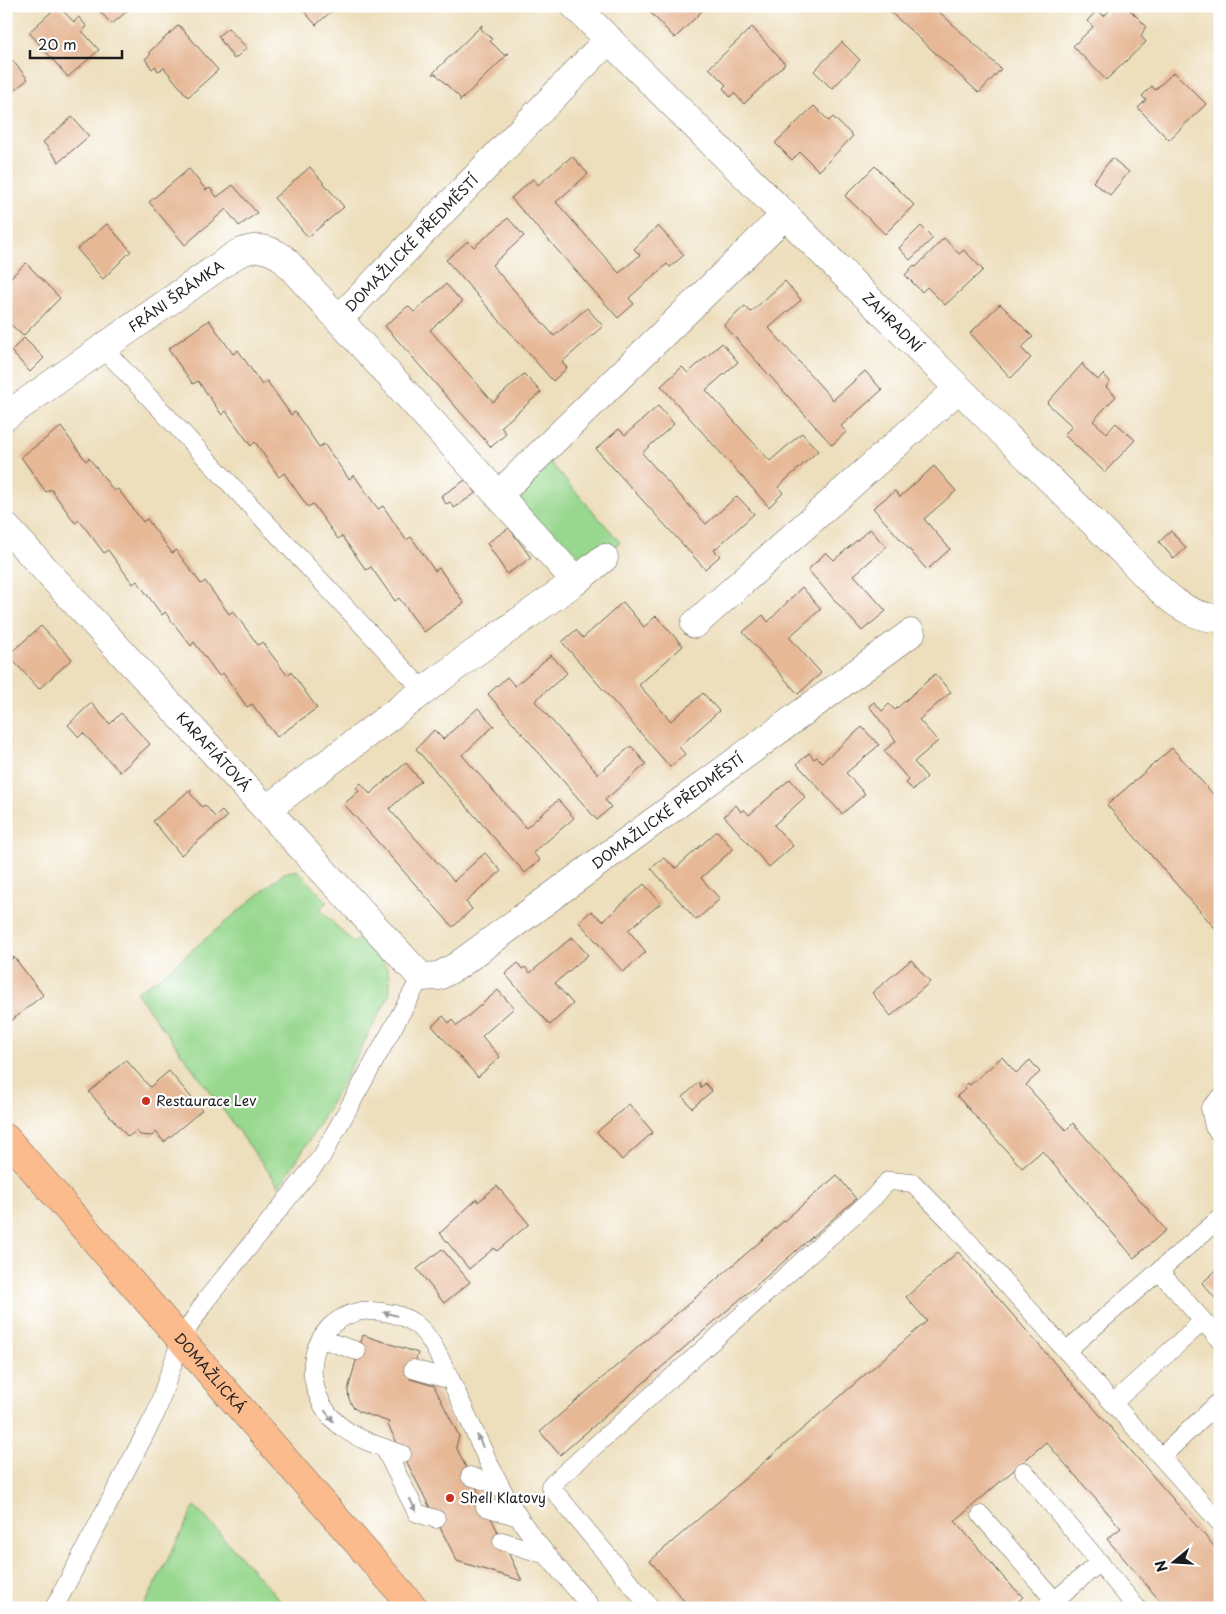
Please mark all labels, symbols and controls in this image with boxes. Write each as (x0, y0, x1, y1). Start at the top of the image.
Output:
scale bar (30, 28, 122, 60)
text: 20 m (38, 32, 77, 55)
street label: DOMAŽLICKÉ PŘEDMĚSTÍ (340, 169, 484, 317)
street label: FRÁNI ŠRÁMKA (124, 255, 228, 337)
street label: ZAHRADNÍ (858, 287, 928, 357)
street label: KARAFIÁTOVÁ (172, 707, 256, 796)
street label: DOMAŽLICKÉ PŘEDMĚSTÍ (587, 748, 748, 874)
place label: Restaurace Lev (156, 1090, 256, 1111)
marker: Restaurace Lev (140, 1095, 152, 1107)
one-way arrow (382, 1309, 397, 1317)
street label: DOMAŽLICKÁ (169, 1328, 251, 1417)
one-way arrow (323, 1409, 334, 1422)
one-way arrow (476, 1434, 484, 1449)
place label: Shell Klatovy (460, 1487, 546, 1508)
marker: Shell Klatovy (444, 1492, 456, 1504)
one-way arrow (409, 1498, 417, 1512)
north arrow (1148, 1536, 1198, 1586)
text: N (1149, 1558, 1173, 1575)

